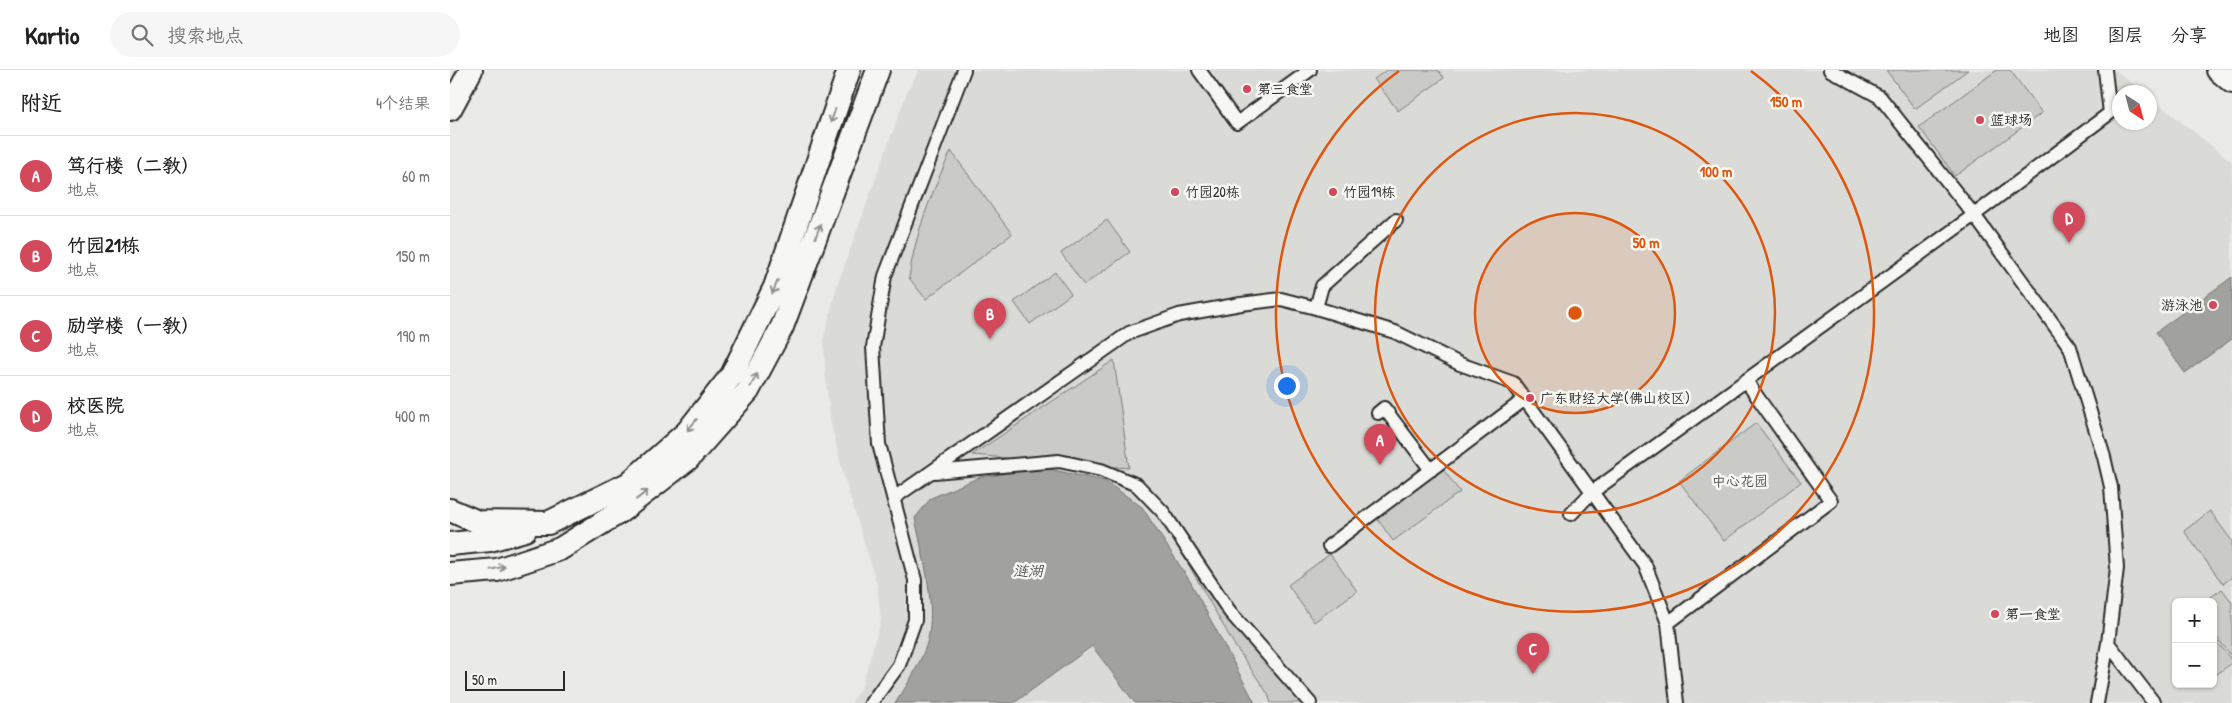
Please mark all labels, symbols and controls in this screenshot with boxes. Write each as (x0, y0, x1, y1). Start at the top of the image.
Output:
search box (110, 12, 460, 57)
text: Kartio (25, 19, 80, 51)
icon: search (128, 21, 156, 49)
text: 搜索地点 (168, 22, 244, 48)
text: 地图 (2043, 22, 2079, 47)
text: 图层 (2107, 22, 2143, 47)
text: 分享 (2171, 22, 2207, 47)
place label: 第三食堂 (1257, 79, 1313, 98)
marker: 第三食堂 (1241, 83, 1253, 95)
north arrow (2112, 85, 2157, 130)
text: 附近 (20, 88, 62, 117)
text: 150 m (1770, 91, 1802, 112)
text: 4个结果 (376, 92, 430, 114)
one-way arrow (828, 108, 837, 123)
place label: 篮球场 (1990, 110, 2032, 129)
marker: 篮球场 (1974, 114, 1986, 126)
text: 笃行楼（二教） (67, 152, 200, 178)
text: 100 m (1700, 161, 1732, 182)
text: A (32, 165, 40, 187)
text: 60 m (402, 165, 430, 187)
text: 地点 (67, 178, 99, 200)
place label: 竹园20栋 (1185, 182, 1240, 201)
place label: 竹园19栋 (1343, 182, 1395, 201)
marker: 竹园20栋 (1169, 186, 1181, 198)
marker: 竹园19栋 (1327, 186, 1339, 198)
pin: D (2053, 202, 2085, 243)
one-way arrow (814, 223, 823, 239)
text: 竹园21栋 (67, 232, 140, 258)
text: 50 m (1633, 232, 1659, 253)
text: B (32, 245, 40, 267)
text: 150 m (396, 245, 430, 267)
text: 地点 (67, 258, 99, 280)
one-way arrow (770, 278, 779, 294)
place label: 游泳池 (2161, 295, 2203, 314)
pin: B (974, 298, 1006, 339)
marker: 游泳池 (2207, 299, 2219, 311)
centre of rings (1566, 304, 1584, 322)
text: 励学楼（一教） (67, 312, 200, 338)
text: C (32, 325, 40, 347)
text: 190 m (397, 325, 430, 347)
text: 地点 (67, 338, 99, 360)
one-way arrow (749, 372, 759, 387)
your location (1274, 373, 1300, 399)
place label: 广东财经大学(佛山校区) (1540, 388, 1690, 407)
text: 校医院 (67, 392, 124, 418)
marker: 广东财经大学(佛山校区) (1524, 392, 1536, 404)
text: D (32, 405, 40, 427)
text: 400 m (395, 405, 430, 427)
text: 地点 (67, 418, 99, 440)
one-way arrow (687, 418, 698, 431)
pin: A (1364, 424, 1396, 465)
park label: 中心花园 (1712, 471, 1768, 490)
one-way arrow (635, 490, 648, 501)
water label: 涟湖 (1013, 560, 1045, 581)
one-way arrow (490, 563, 506, 572)
map controls (2172, 598, 2217, 688)
button: + (2172, 598, 2217, 643)
place label: 第一食堂 (2005, 604, 2061, 623)
marker: 第一食堂 (1989, 608, 2001, 620)
pin: C (1517, 633, 1549, 674)
button: − (2172, 643, 2217, 688)
scale bar (465, 668, 565, 691)
text: 50 m (472, 670, 497, 689)

